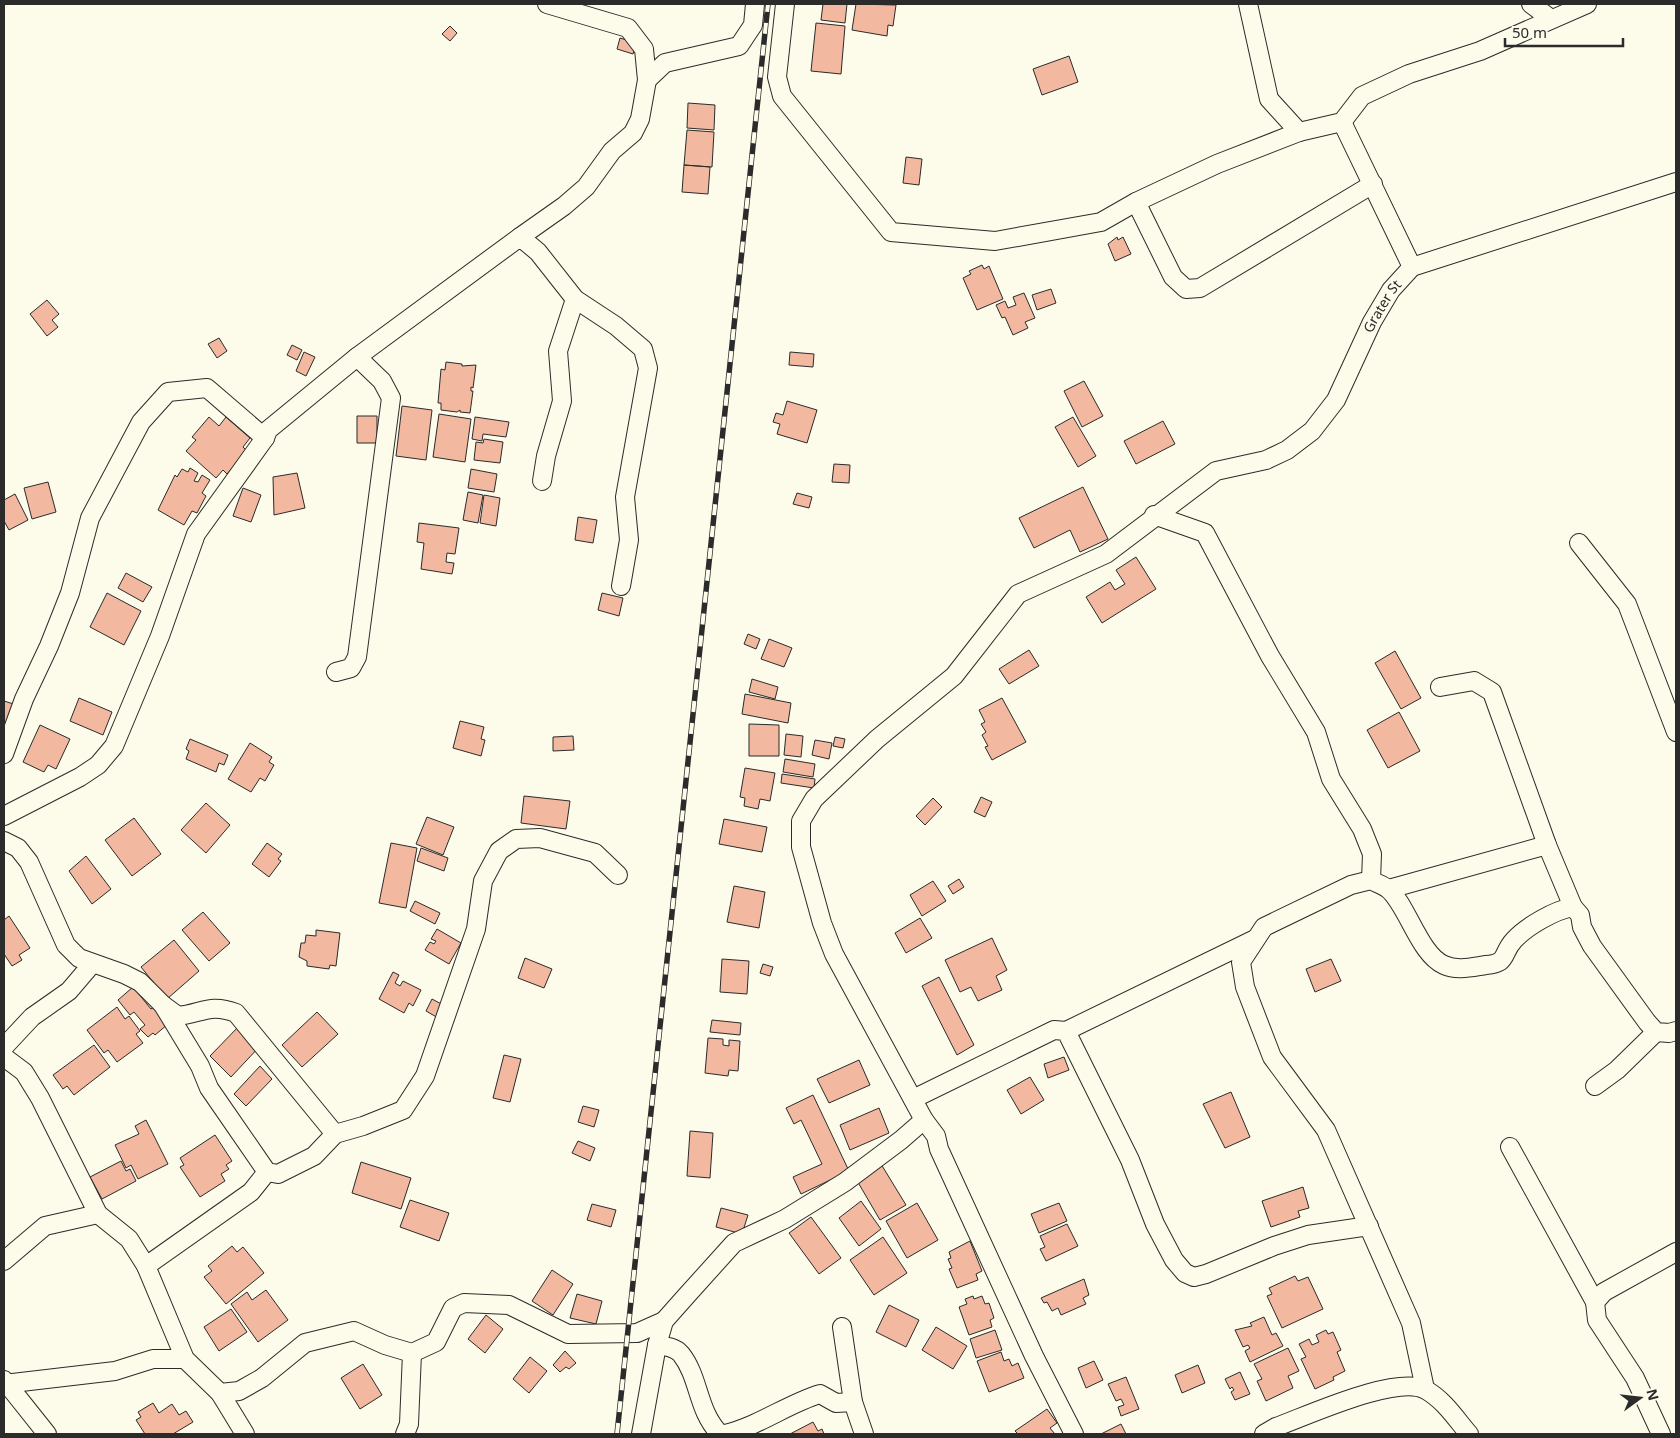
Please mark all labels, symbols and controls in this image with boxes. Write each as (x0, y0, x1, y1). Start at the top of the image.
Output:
scale bar (1505, 15, 1622, 47)
text: 50 m (1512, 22, 1547, 42)
street label: Grater St (1359, 275, 1405, 335)
north arrow (1615, 1373, 1665, 1423)
text: N (1642, 1387, 1664, 1402)

